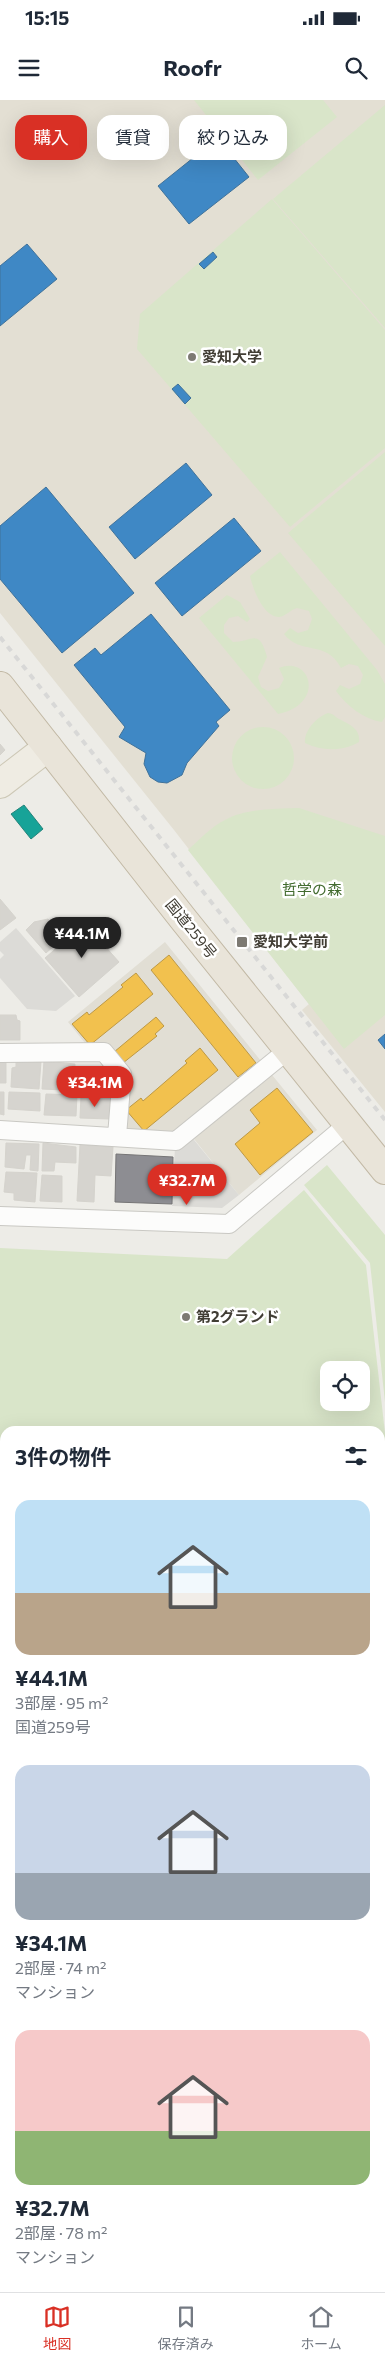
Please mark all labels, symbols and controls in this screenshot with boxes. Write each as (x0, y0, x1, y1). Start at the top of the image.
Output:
text: 15:15 (25, 6, 69, 29)
icon: menu (15, 54, 43, 82)
text: Roofr (163, 54, 222, 81)
icon: search (342, 54, 370, 82)
chip: 購入 (15, 115, 87, 160)
chip: 賃貸 (97, 115, 169, 160)
chip: 絞り込み (179, 115, 287, 160)
place label: 愛知大学 (202, 347, 262, 365)
marker: 愛知大学 (186, 351, 198, 363)
park label: 哲学の森 (282, 880, 342, 898)
street label: 国道259号 (162, 895, 221, 962)
pin: ¥44.1M (41, 916, 123, 959)
text: ¥44.1M (54, 923, 110, 942)
place label: 愛知大学前 (253, 932, 328, 950)
marker: 愛知大学前 (235, 935, 249, 949)
pin: ¥34.1M (54, 1066, 136, 1108)
text: ¥34.1M (67, 1072, 123, 1091)
pin: ¥32.7M (146, 1164, 228, 1206)
text: ¥32.7M (159, 1170, 215, 1189)
place label: 第2グランド (196, 1307, 280, 1325)
marker: 第2グランド (180, 1311, 192, 1323)
map controls (320, 1361, 370, 1411)
button: locate (320, 1361, 370, 1411)
icon: filters (342, 1442, 370, 1470)
text: 3件の物件 (15, 1444, 111, 1469)
icon: home (148, 1532, 238, 1622)
text: ¥44.1M (15, 1665, 88, 1690)
text: 3部屋 · 95 m² (15, 1693, 108, 1712)
text: 国道259号 (15, 1717, 91, 1736)
icon: home (148, 1797, 238, 1887)
text: ¥34.1M (15, 1930, 87, 1955)
text: 2部屋 · 74 m² (15, 1958, 106, 1977)
text: マンション (15, 1982, 95, 2001)
icon: home (148, 2062, 238, 2152)
text: ¥32.7M (15, 2195, 90, 2220)
text: 2部屋 · 78 m² (15, 2223, 107, 2242)
text: マンション (15, 2247, 95, 2266)
tab: 地図 (43, 2303, 71, 2353)
tab: 保存済み (158, 2303, 214, 2353)
tab: ホーム (300, 2303, 342, 2353)

